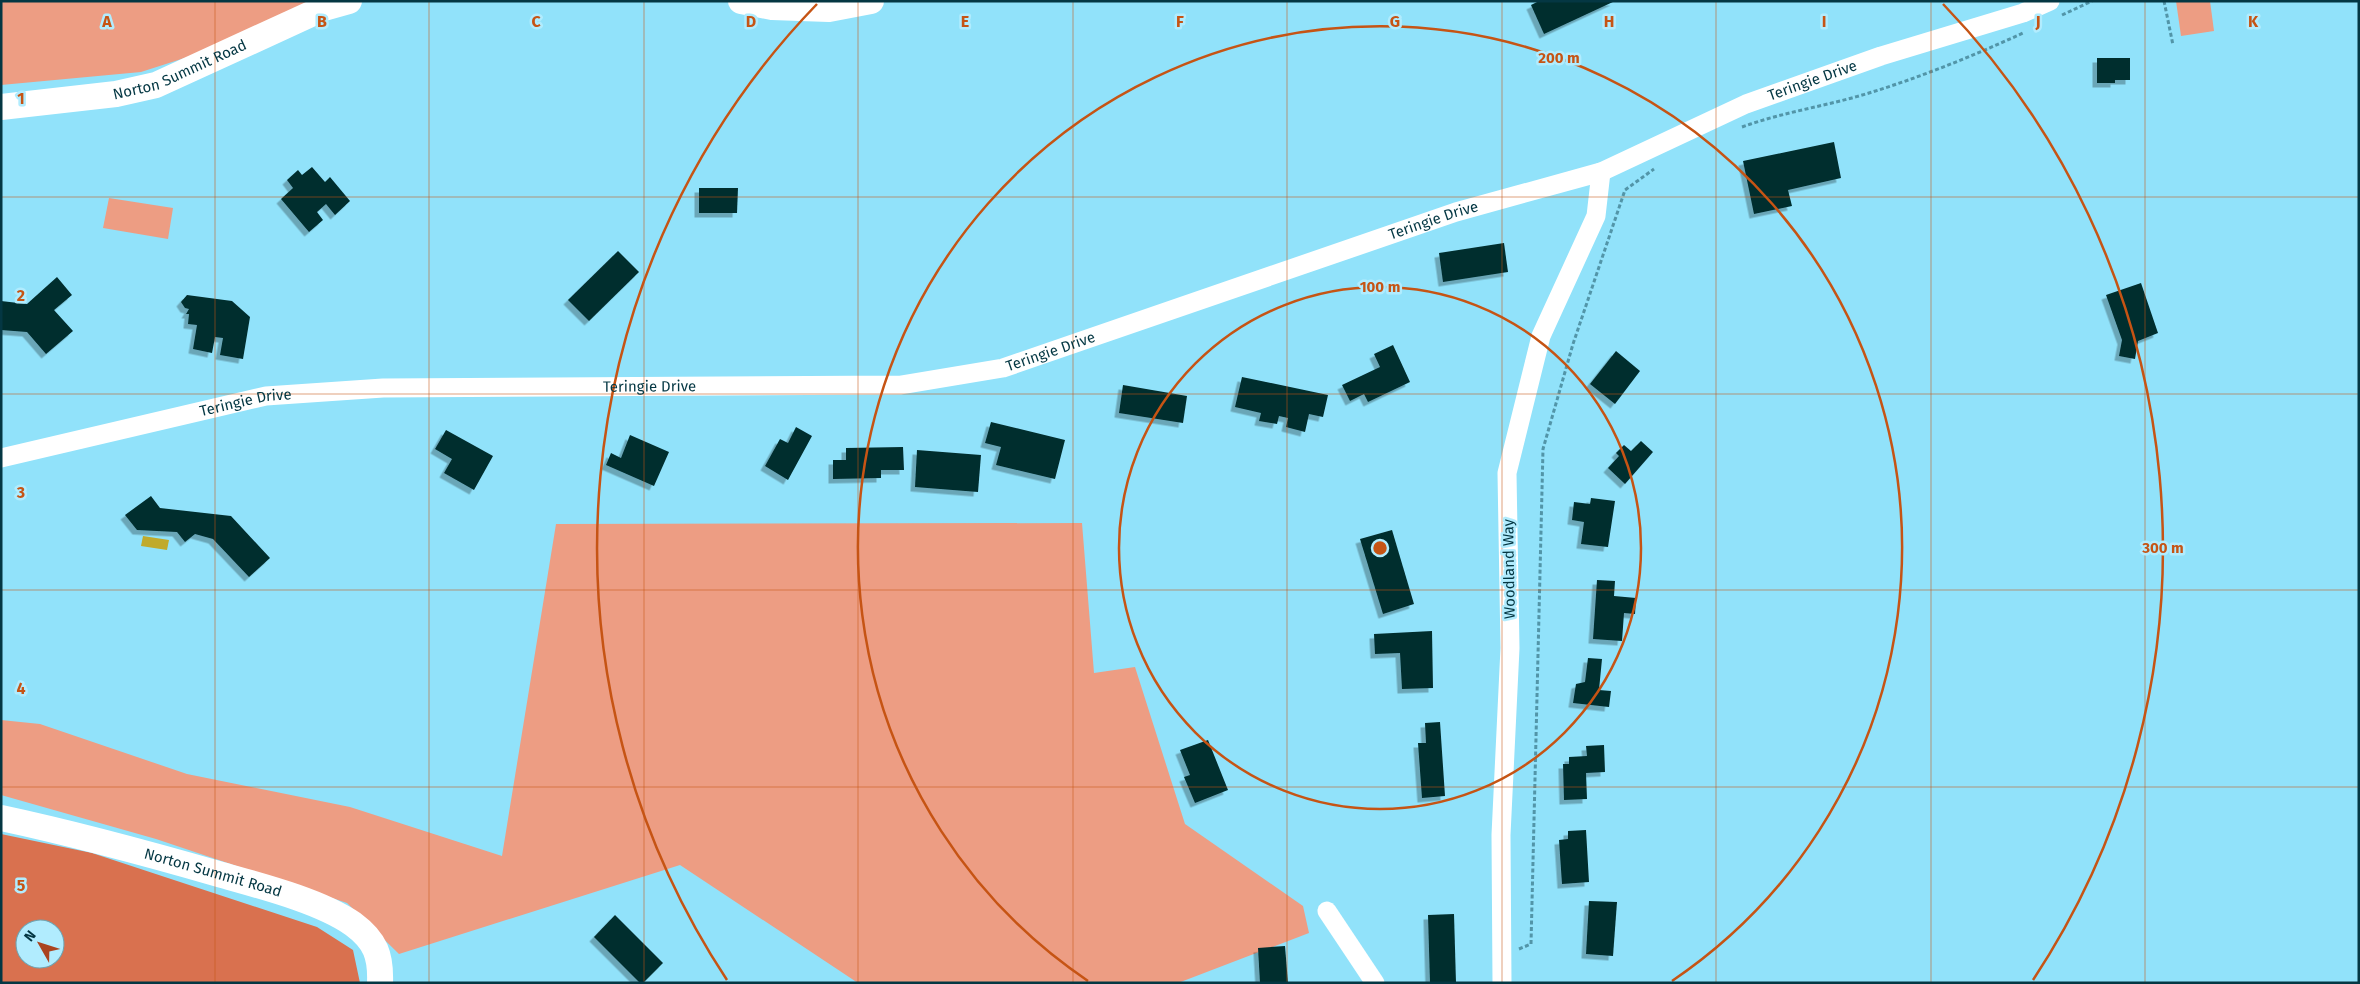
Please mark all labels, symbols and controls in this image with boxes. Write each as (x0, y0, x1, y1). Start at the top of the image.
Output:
text: A (101, 12, 112, 31)
text: B (317, 12, 327, 31)
text: C (531, 12, 541, 31)
text: D (746, 12, 756, 31)
text: E (961, 12, 969, 31)
text: F (1176, 12, 1184, 31)
text: G (1390, 12, 1400, 31)
text: H (1604, 12, 1614, 31)
text: I (1822, 12, 1826, 31)
text: J (2034, 12, 2041, 31)
text: K (2248, 12, 2259, 31)
street label: Norton Summit Road (111, 36, 249, 103)
text: 200 m (1538, 49, 1580, 67)
street label: Teringie Drive (1765, 56, 1859, 105)
text: 1 (17, 89, 25, 108)
street label: Teringie Drive (1386, 197, 1480, 244)
text: 100 m (1360, 278, 1400, 296)
text: 2 (17, 286, 25, 305)
street label: Teringie Drive (1003, 328, 1098, 375)
street label: Teringie Drive (603, 377, 696, 396)
street label: Teringie Drive (198, 385, 292, 420)
text: 3 (16, 483, 25, 502)
street label: Woodland Way (1499, 518, 1519, 619)
centre of rings (1371, 539, 1389, 557)
text: 300 m (2141, 539, 2184, 557)
text: 4 (16, 679, 26, 698)
street label: Norton Summit Road (142, 845, 284, 901)
text: 5 (17, 876, 26, 895)
north arrow (15, 919, 65, 969)
text: N (21, 927, 40, 945)

